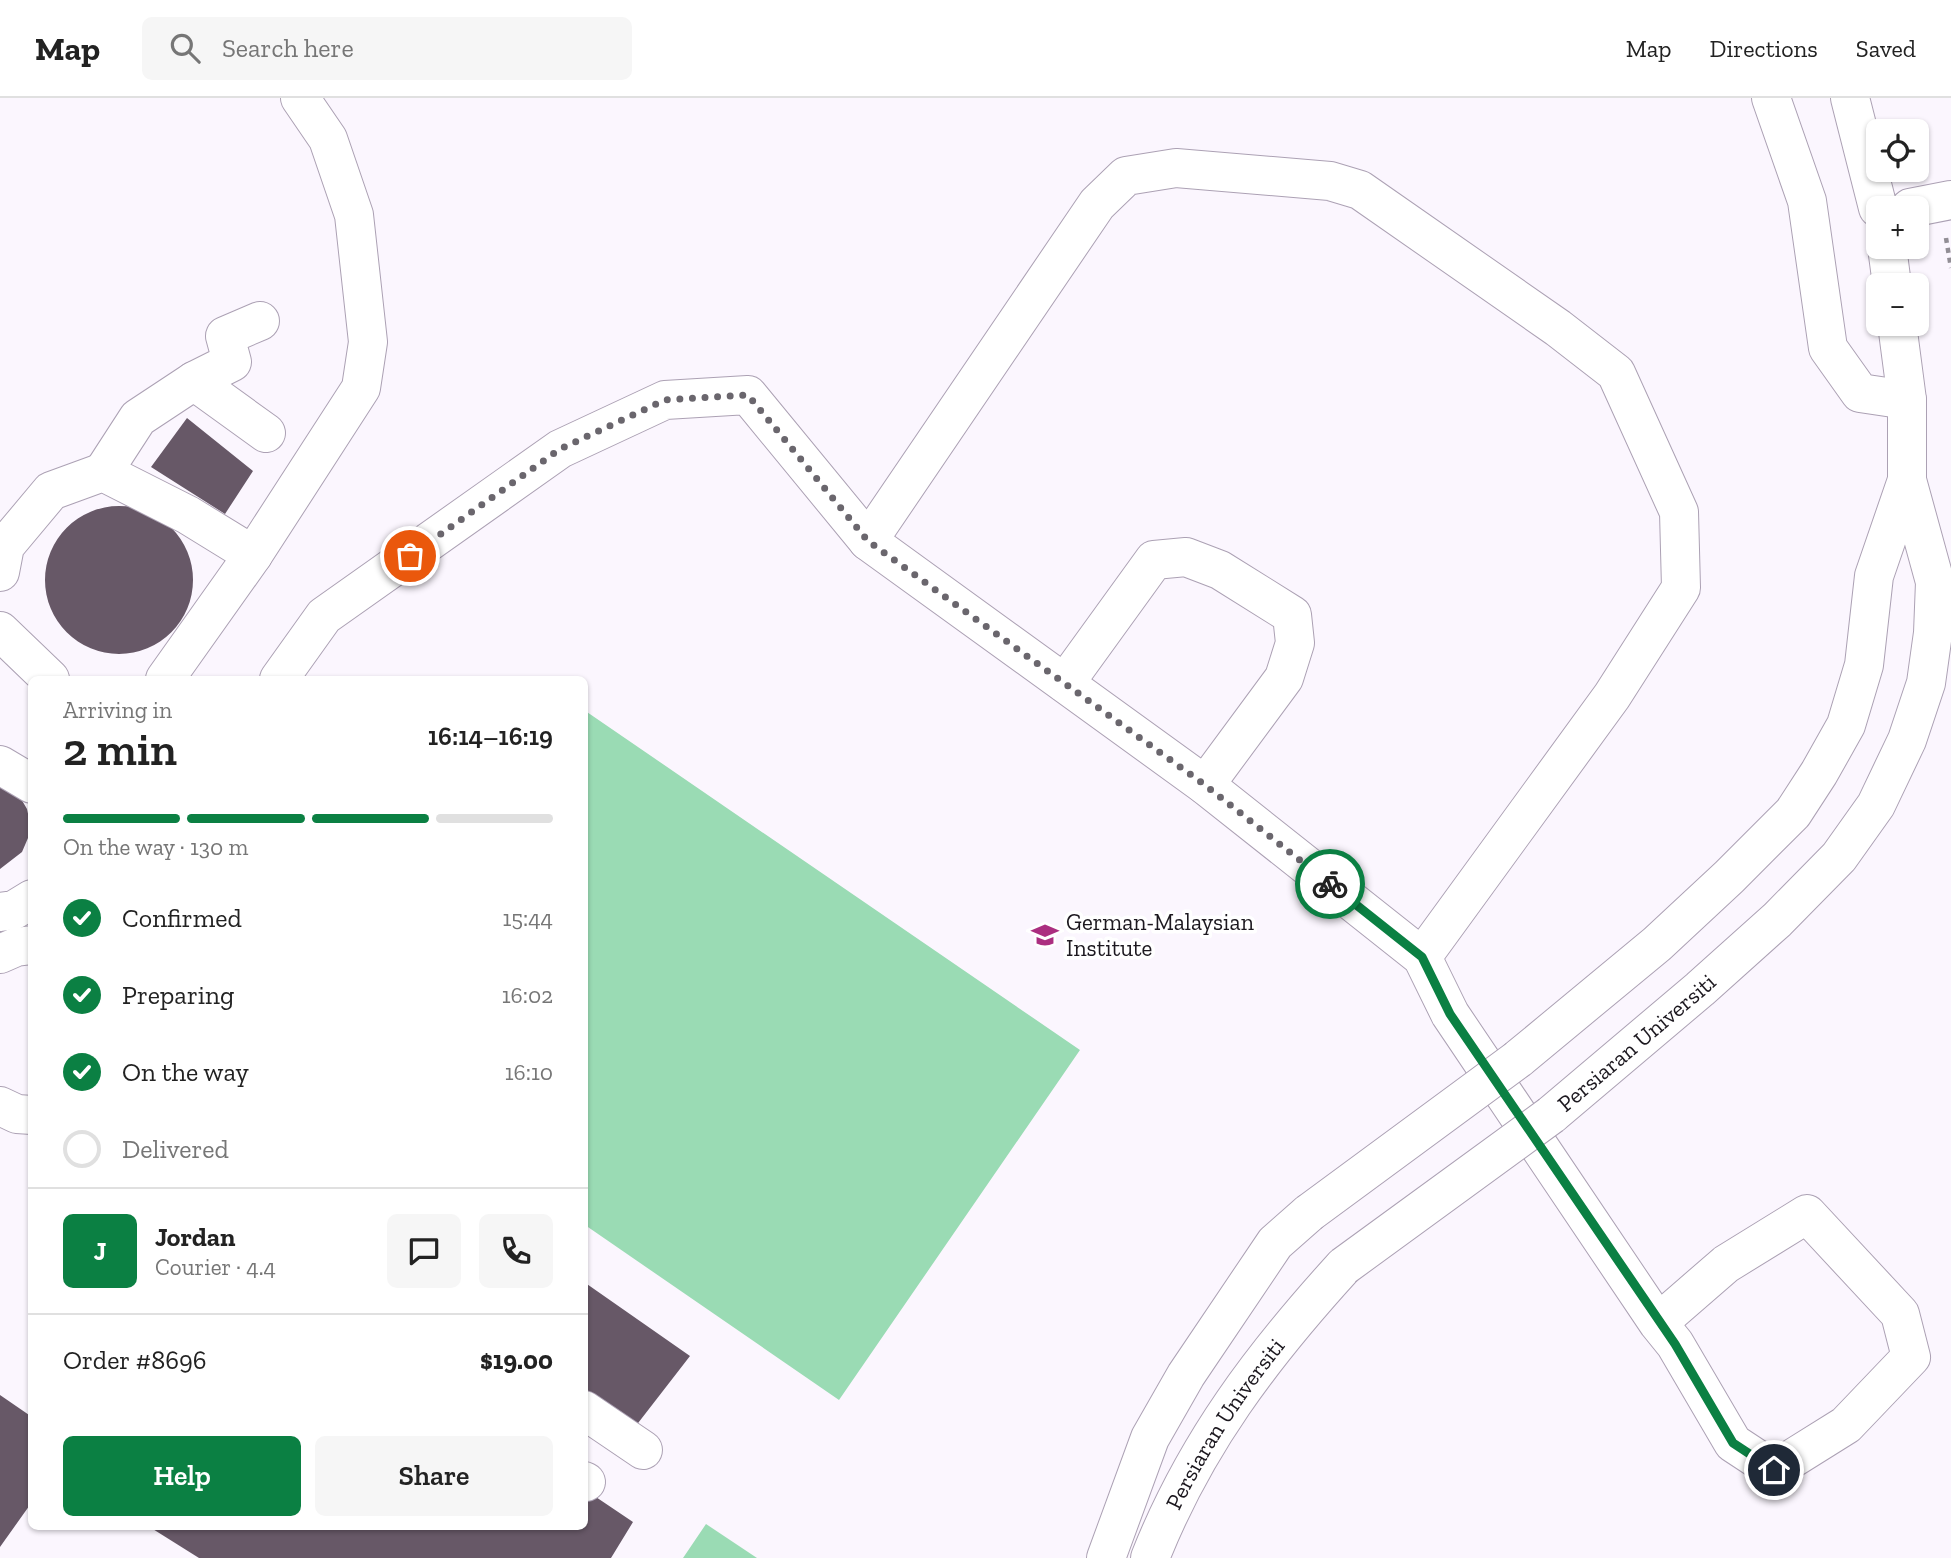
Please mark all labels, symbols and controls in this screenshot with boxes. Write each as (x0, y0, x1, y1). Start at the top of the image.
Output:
search box (142, 17, 632, 80)
text: Map (35, 29, 100, 68)
icon: search (166, 29, 204, 67)
text: Search here (222, 32, 354, 64)
text: Map (1626, 34, 1672, 63)
text: Directions (1710, 34, 1818, 63)
text: Saved (1856, 34, 1916, 63)
map controls (1866, 119, 1929, 336)
button: locate (1866, 119, 1929, 182)
button: + (1866, 196, 1929, 259)
button: − (1866, 273, 1929, 336)
pin (380, 526, 440, 586)
icon: bag (391, 537, 429, 575)
text: Arriving in (63, 696, 172, 724)
text: 16:14–16:19 (428, 720, 553, 752)
text: 2 min (63, 722, 177, 777)
text: On the way · 130 m (63, 833, 248, 861)
courier (1295, 849, 1365, 919)
icon: bike (1311, 865, 1349, 903)
icon: check (63, 899, 101, 937)
text: Confirmed (122, 902, 242, 934)
text: 15:44 (502, 904, 553, 932)
place label: German-Malaysian Institute (1066, 908, 1254, 962)
school or university icon: German-Malaysian Institute (1030, 920, 1060, 950)
street label: Persiaran Universiti (1552, 968, 1721, 1118)
icon: check (63, 976, 101, 1014)
text: Preparing (122, 979, 234, 1011)
text: 16:02 (502, 981, 553, 1009)
icon: check (63, 1053, 101, 1091)
text: On the way (122, 1056, 249, 1088)
text: 16:10 (505, 1058, 553, 1086)
text: Delivered (122, 1133, 229, 1165)
button: chat (387, 1214, 461, 1288)
button: phone (479, 1214, 553, 1288)
text: Jordan (155, 1221, 235, 1253)
text: J (94, 1235, 106, 1267)
text: Courier · 4.4 (155, 1253, 276, 1281)
street label: Persiaran Universiti (1159, 1333, 1290, 1514)
text: Order #8696 (63, 1344, 207, 1376)
text: $19.00 (480, 1344, 553, 1376)
button: Help (63, 1436, 301, 1516)
button: Share (315, 1436, 553, 1516)
pin (1744, 1440, 1804, 1500)
icon: home (1755, 1451, 1793, 1489)

